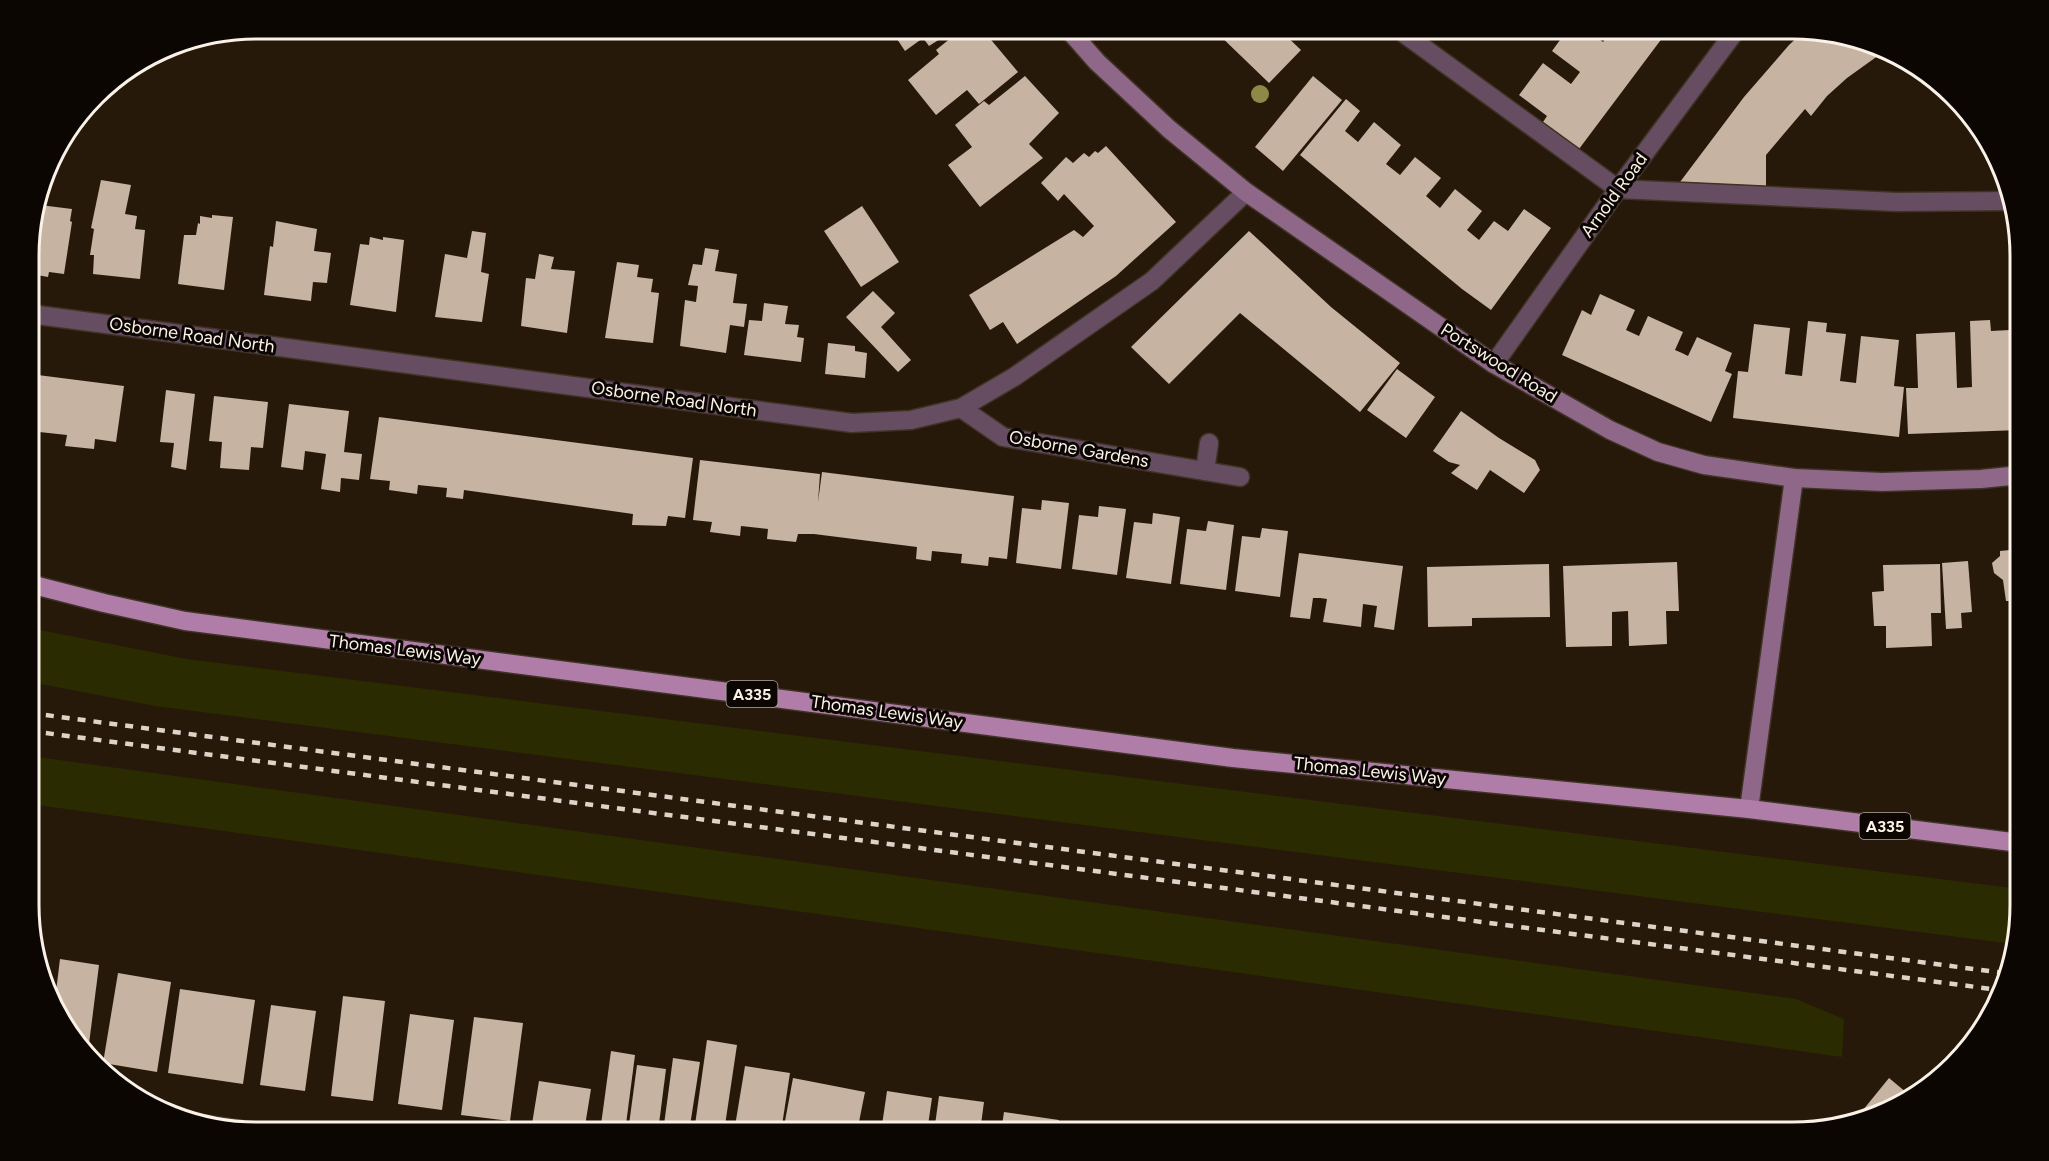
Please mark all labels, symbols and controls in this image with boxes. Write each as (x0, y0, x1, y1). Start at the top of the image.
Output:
street label: Arnold Road (1576, 148, 1652, 242)
street label: Osborne Road North (108, 312, 276, 358)
street label: Portswood Road (1437, 318, 1561, 408)
street label: Osborne Road North (590, 376, 758, 422)
street label: Osborne Gardens (1007, 426, 1151, 472)
street label: Thomas Lewis Way (328, 630, 483, 670)
road number: A335 (726, 681, 777, 707)
street label: Thomas Lewis Way (810, 690, 965, 734)
street label: Thomas Lewis Way (1293, 752, 1448, 790)
road number: A335 (1860, 813, 1910, 839)

